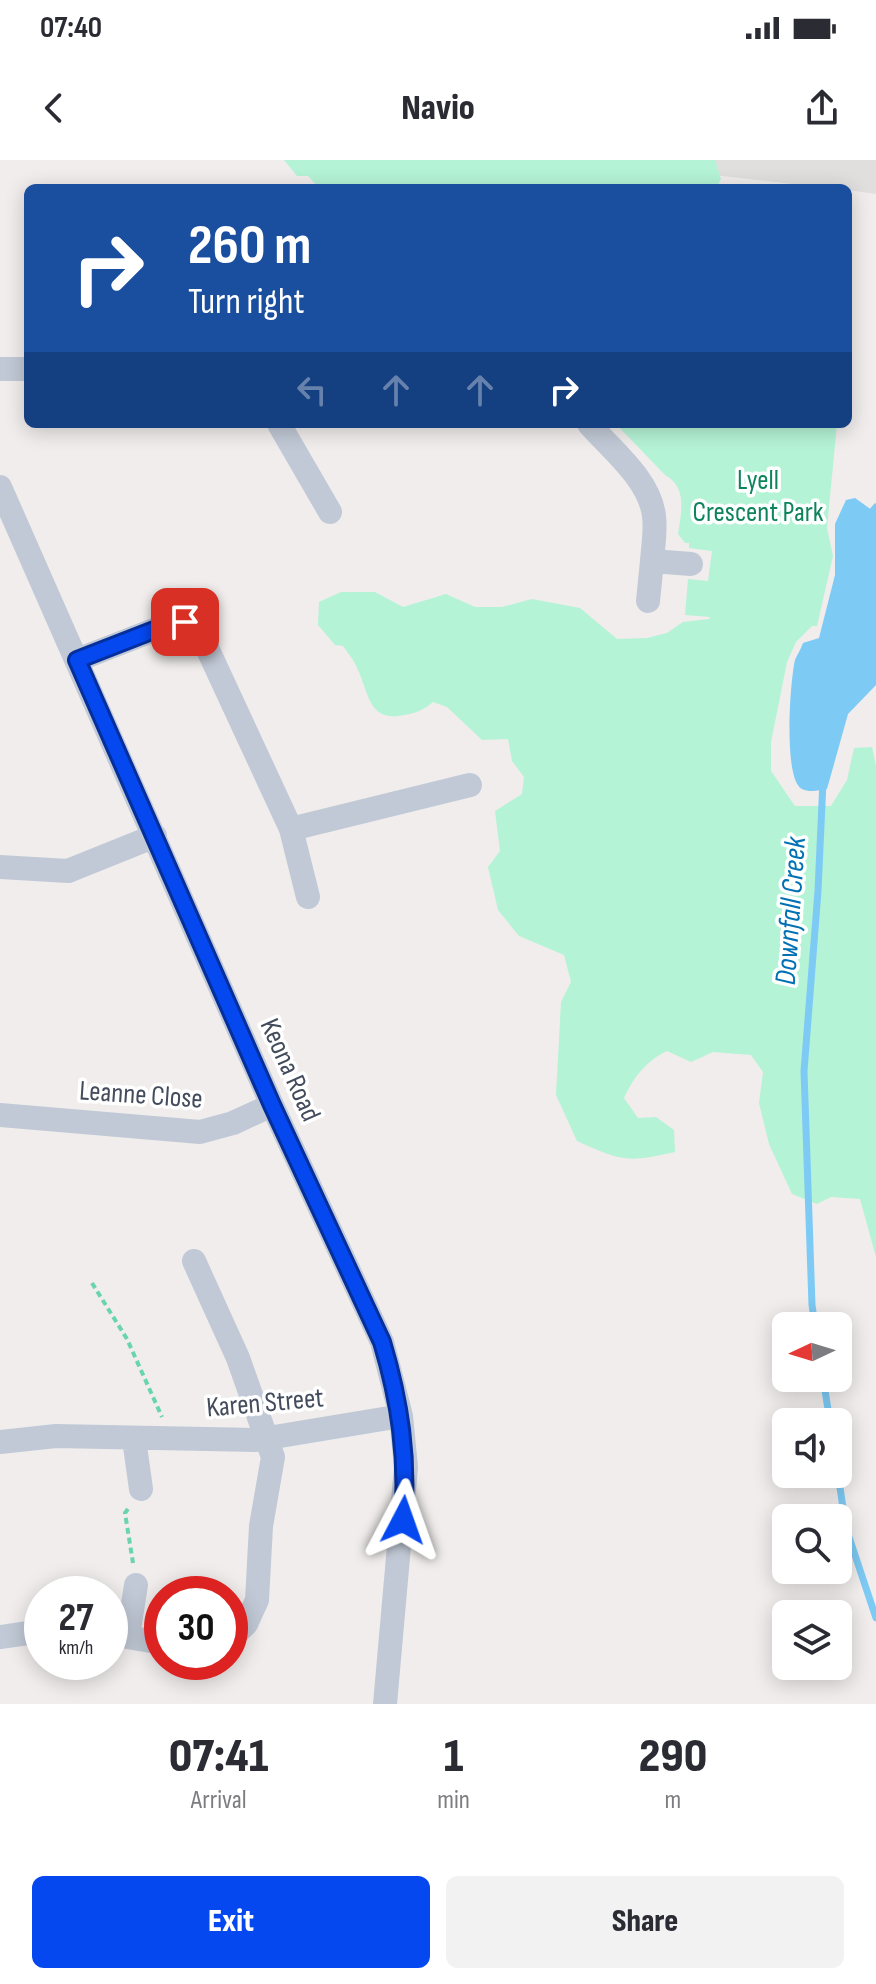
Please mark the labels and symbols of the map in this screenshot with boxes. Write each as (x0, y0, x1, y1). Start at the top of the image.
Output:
park label: Lyell Crescent Park (693, 464, 824, 529)
pin (151, 588, 219, 656)
water label: Downfall Creek (768, 835, 814, 986)
street label: Keona Road (253, 1014, 327, 1126)
street label: Leanne Close (78, 1074, 204, 1116)
north arrow (772, 1312, 852, 1392)
street label: Karen Street (205, 1381, 325, 1425)
position arrow (361, 1478, 445, 1562)
speed limit sign: 30 (144, 1576, 248, 1680)

